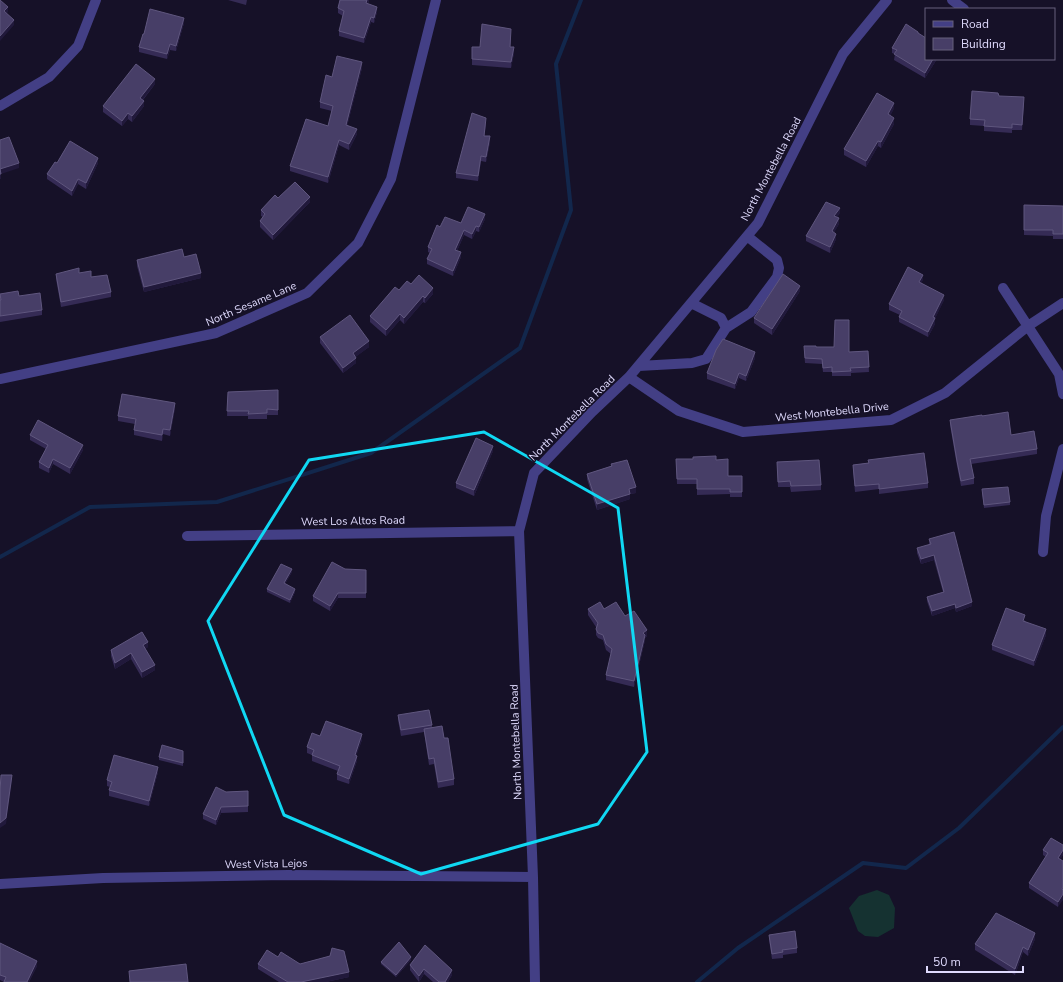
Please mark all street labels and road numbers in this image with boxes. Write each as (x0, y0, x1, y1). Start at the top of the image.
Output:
street label: North Montebella Road (737, 114, 805, 224)
street label: North Sesame Lane (203, 278, 299, 330)
street label: North Montebella Road (526, 372, 618, 464)
street label: West Montebella Drive (774, 399, 890, 425)
street label: West Los Altos Road (301, 513, 405, 529)
street label: North Montebella Road (506, 684, 526, 800)
street label: West Vista Lejos (224, 856, 308, 872)

